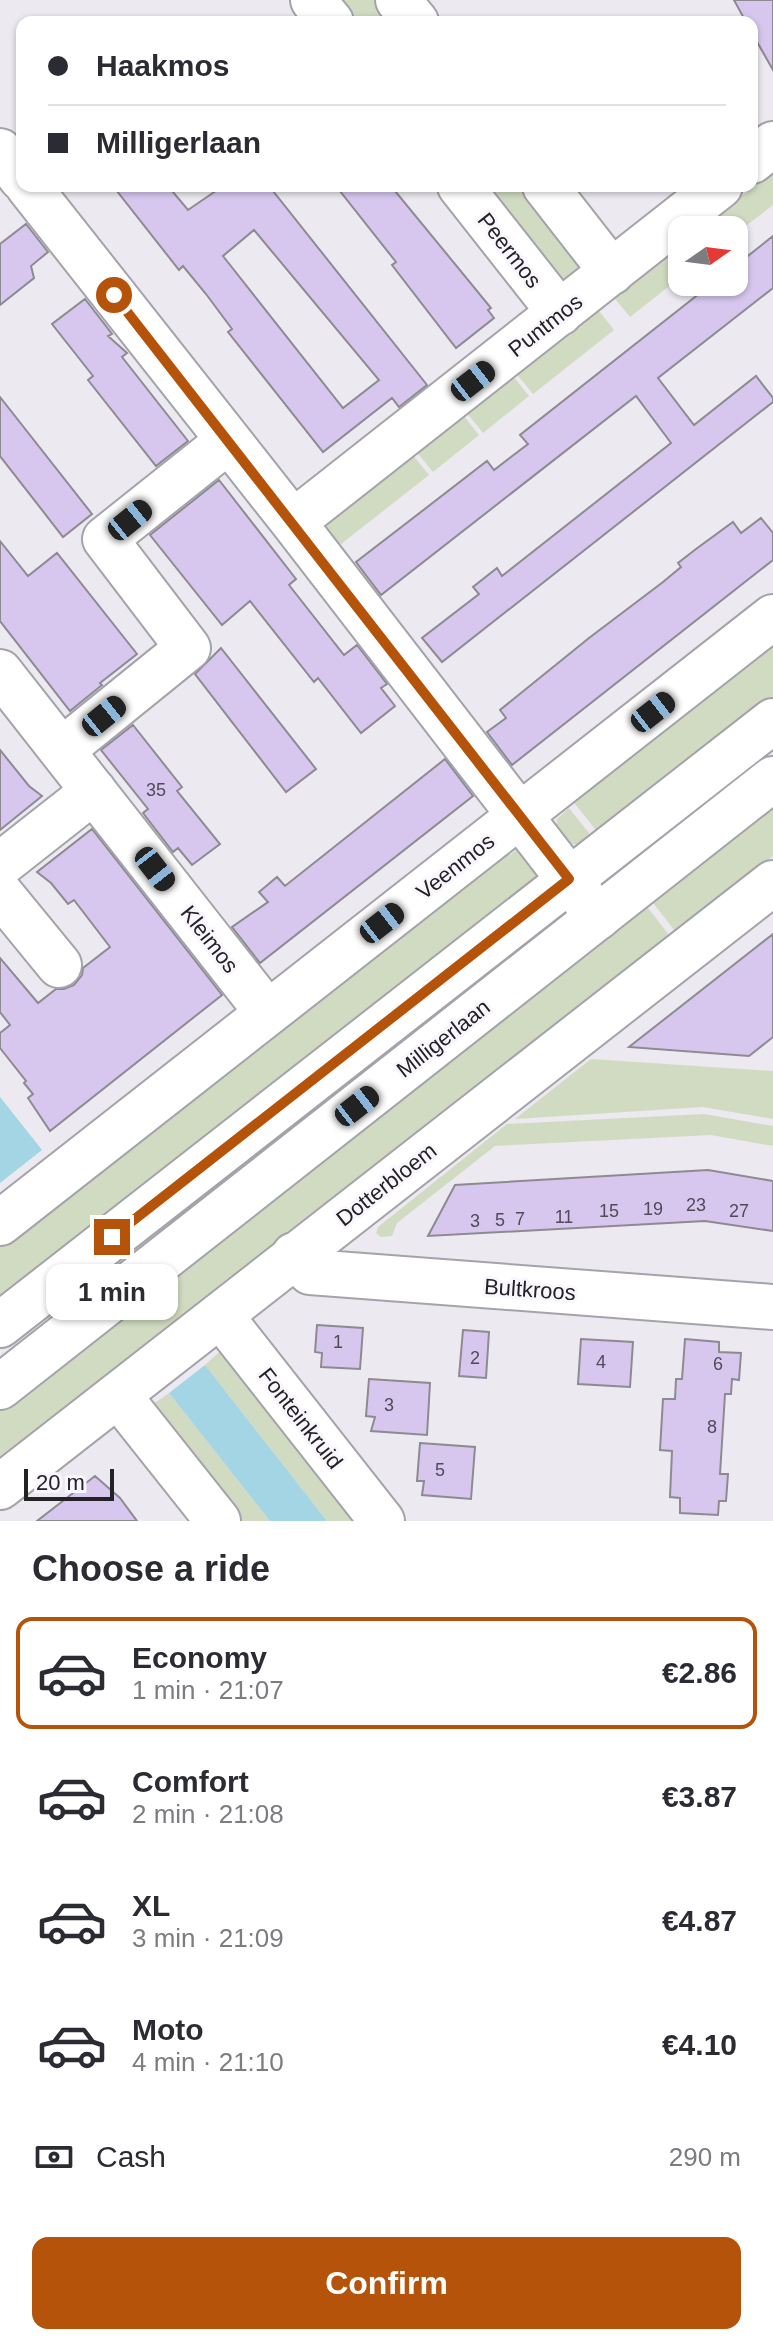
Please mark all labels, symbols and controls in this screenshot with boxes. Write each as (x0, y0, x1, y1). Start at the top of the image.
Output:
text: Haakmos (96, 49, 229, 82)
text: Milligerlaan (96, 126, 261, 159)
street label: Peermos (473, 208, 547, 293)
north arrow (668, 216, 748, 296)
map controls (668, 216, 748, 296)
route start (96, 277, 132, 313)
street label: Puntmos (503, 289, 587, 362)
car (447, 357, 499, 405)
car (104, 496, 156, 544)
car (627, 688, 679, 736)
car (78, 692, 130, 740)
house number: 35 (146, 780, 166, 800)
street label: Veenmos (411, 828, 499, 904)
car (131, 843, 179, 895)
car (356, 899, 408, 947)
street label: Kleimos (176, 901, 244, 978)
street label: Milligerlaan (392, 994, 495, 1082)
car (331, 1082, 383, 1130)
street label: Dotterbloem (331, 1138, 441, 1231)
house number: 23 (686, 1195, 706, 1215)
house number: 19 (643, 1199, 663, 1219)
house number: 15 (599, 1201, 619, 1221)
house number: 27 (729, 1201, 749, 1221)
house number: 11 (555, 1207, 573, 1227)
house number: 7 (515, 1209, 525, 1229)
house number: 5 (495, 1210, 505, 1230)
house number: 3 (470, 1211, 480, 1231)
route end (94, 1219, 130, 1255)
callout: 1 min (46, 1265, 178, 1321)
street label: Bultkroos (483, 1274, 577, 1305)
text: 1 min (78, 1277, 146, 1307)
house number: 1 (333, 1332, 343, 1352)
house number: 2 (470, 1348, 480, 1368)
house number: 4 (596, 1352, 606, 1372)
house number: 6 (713, 1354, 723, 1374)
street label: Fonteinkruid (253, 1363, 348, 1474)
house number: 3 (384, 1395, 394, 1415)
house number: 8 (707, 1417, 717, 1437)
house number: 5 (435, 1460, 445, 1480)
scale bar (24, 1465, 114, 1501)
text: 20 m (36, 1470, 85, 1495)
text: Choose a ride (32, 1548, 270, 1589)
icon: car (36, 1637, 108, 1709)
text: Economy (132, 1641, 267, 1674)
text: €2.86 (662, 1656, 737, 1689)
text: 1 min · 21:07 (132, 1675, 284, 1705)
icon: car (36, 1761, 108, 1833)
text: Comfort (132, 1765, 249, 1798)
text: €3.87 (662, 1780, 737, 1813)
text: 2 min · 21:08 (132, 1799, 284, 1829)
icon: car (36, 1885, 108, 1957)
text: XL (132, 1889, 170, 1922)
text: €4.87 (662, 1904, 737, 1937)
text: 3 min · 21:09 (132, 1923, 284, 1953)
icon: car (36, 2009, 108, 2081)
text: Moto (132, 2013, 204, 2046)
text: €4.10 (662, 2028, 737, 2061)
text: 4 min · 21:10 (132, 2047, 284, 2077)
icon: cash (32, 2135, 76, 2179)
text: Cash (96, 2140, 166, 2173)
text: 290 m (669, 2142, 741, 2172)
button: Confirm (32, 2237, 741, 2329)

